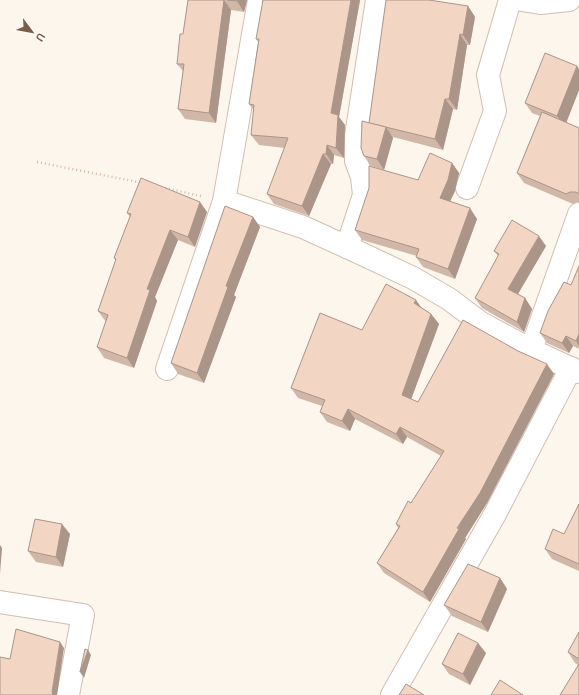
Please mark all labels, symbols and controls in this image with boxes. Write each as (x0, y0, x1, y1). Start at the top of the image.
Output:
north arrow (12, 12, 52, 52)
text: U (33, 31, 48, 44)

